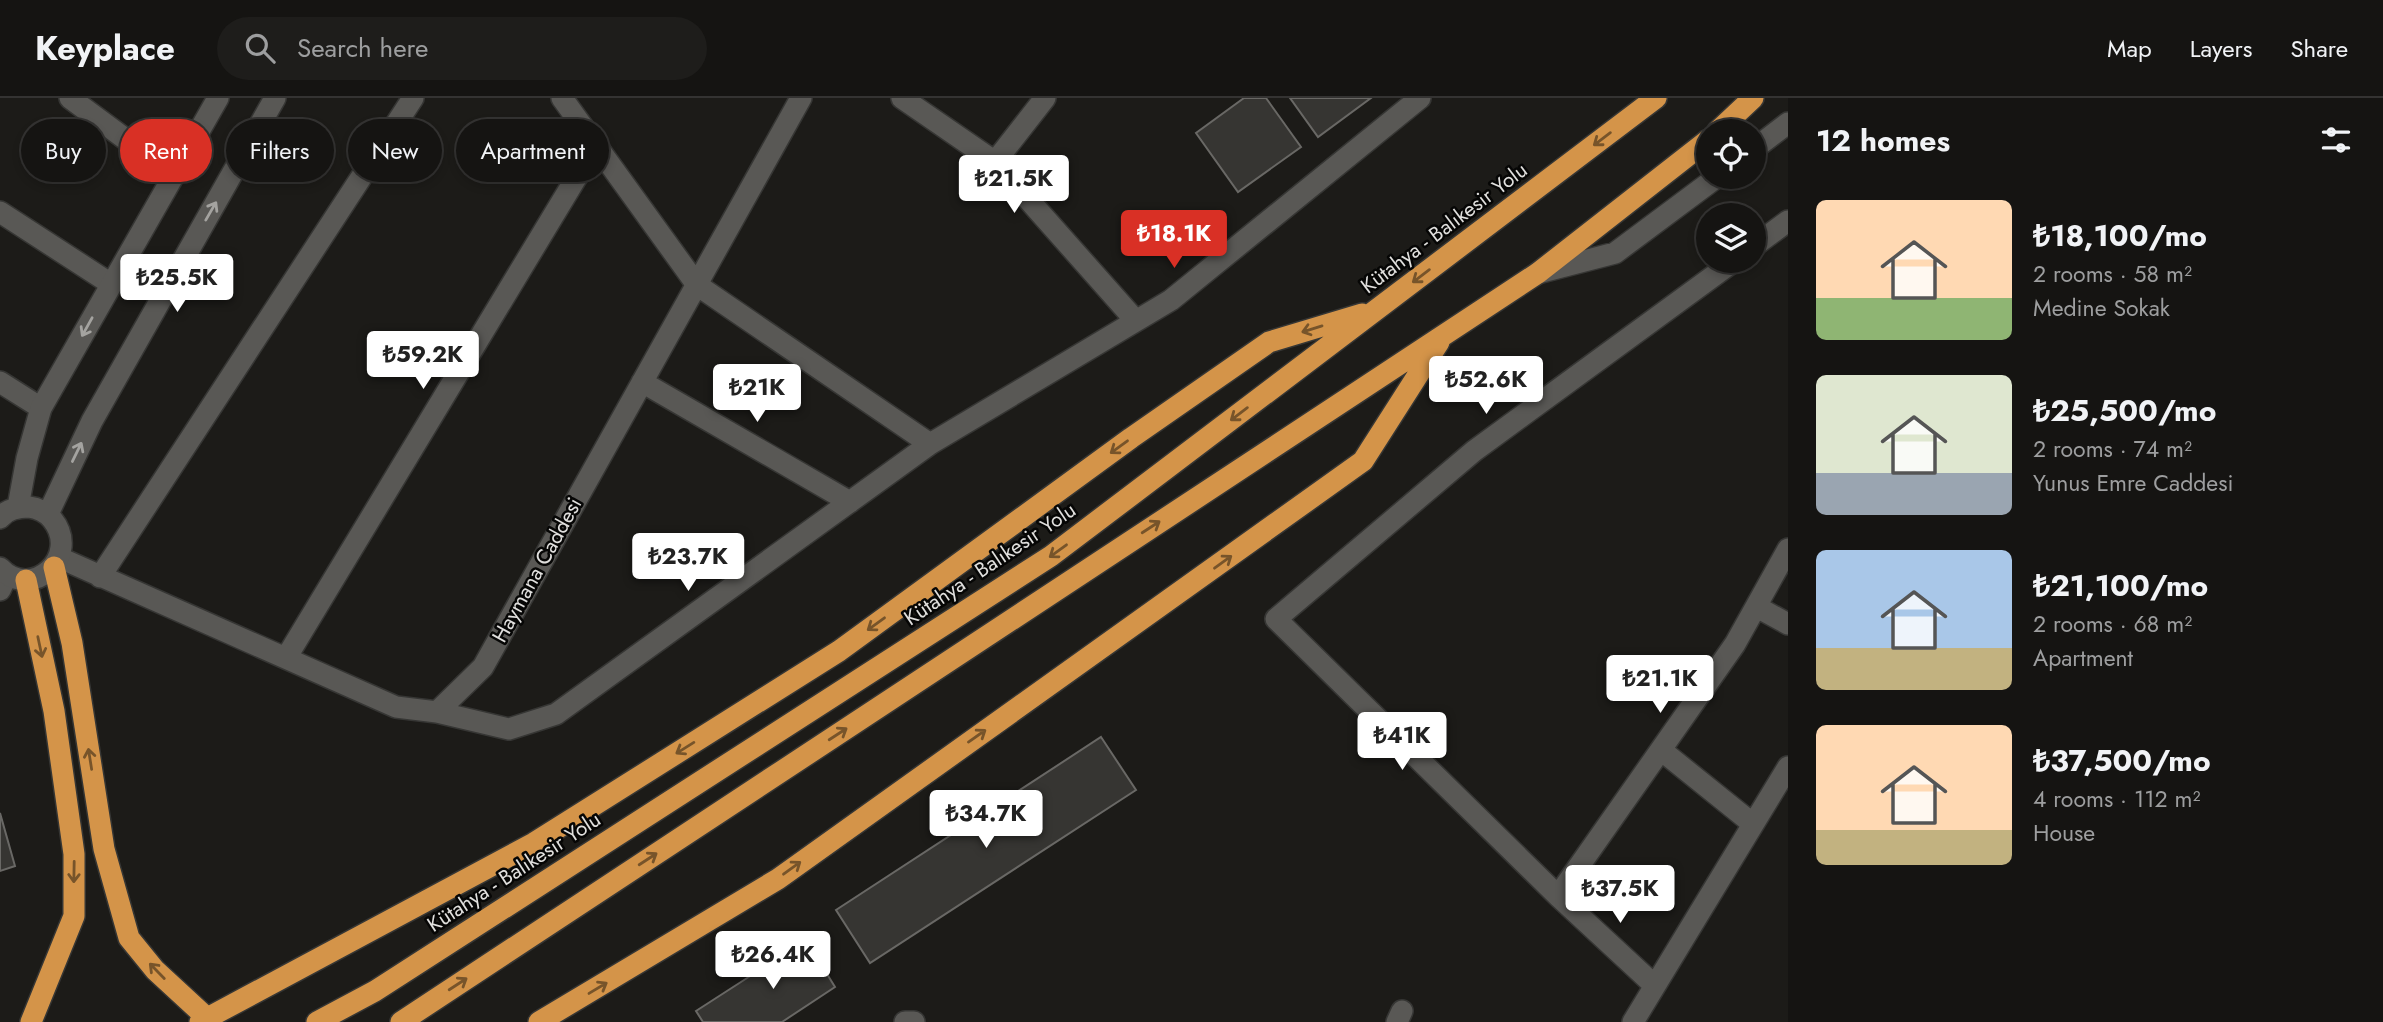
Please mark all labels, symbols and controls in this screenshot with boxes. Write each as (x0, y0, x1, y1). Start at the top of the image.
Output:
search box (217, 17, 707, 80)
text: Keyplace (35, 25, 175, 72)
icon: search (241, 29, 279, 67)
text: Search here (297, 29, 428, 67)
text: Map (2107, 31, 2152, 66)
text: Layers (2190, 31, 2252, 66)
text: Share (2290, 31, 2348, 66)
chip: Buy (21, 119, 106, 182)
chip: Rent (120, 119, 212, 182)
chip: Filters (226, 119, 334, 182)
chip: New (348, 119, 442, 182)
chip: Apartment (456, 119, 609, 182)
map controls (1696, 119, 1766, 273)
button: locate (1696, 119, 1766, 189)
text: 12 homes (1816, 119, 1950, 162)
icon: filters (2317, 121, 2355, 159)
one-way arrow (1593, 132, 1612, 147)
street label: Kütahya - Balıkesir Yolu (1354, 155, 1534, 301)
pin: ₺21.5K (957, 156, 1071, 215)
text: ₺21.5K (975, 161, 1053, 195)
one-way arrow (204, 201, 218, 221)
button: layers (1696, 203, 1766, 273)
pin: ₺18.1K (1117, 211, 1231, 270)
text: ₺18,100/mo (2033, 214, 2207, 257)
text: ₺18.1K (1137, 216, 1211, 250)
icon: home (1872, 228, 1956, 312)
pin: ₺25.5K (120, 254, 234, 314)
text: 2 rooms · 58 m² (2033, 257, 2192, 291)
text: ₺25.5K (136, 260, 218, 294)
one-way arrow (1412, 269, 1430, 284)
text: Medine Sokak (2033, 291, 2170, 325)
one-way arrow (80, 317, 94, 337)
one-way arrow (1301, 324, 1323, 337)
pin: ₺59.2K (366, 331, 480, 391)
text: ₺59.2K (383, 337, 463, 371)
pin: ₺52.6K (1429, 356, 1543, 416)
text: ₺52.6K (1445, 362, 1527, 396)
pin: ₺21K (716, 364, 798, 424)
text: ₺21K (729, 370, 785, 404)
text: ₺25,500/mo (2033, 389, 2216, 432)
icon: home (1872, 403, 1956, 487)
one-way arrow (1230, 406, 1249, 421)
text: 2 rooms · 74 m² (2033, 432, 2192, 466)
one-way arrow (1110, 439, 1129, 454)
one-way arrow (70, 442, 84, 463)
text: Yunus Emre Caddesi (2033, 466, 2233, 500)
street label: Haymana Caddesi (485, 492, 589, 648)
street label: Kütahya - Balıkesir Yolu (898, 495, 1082, 633)
one-way arrow (1140, 520, 1160, 534)
pin: ₺23.7K (631, 533, 745, 593)
text: ₺23.7K (648, 539, 728, 573)
one-way arrow (1049, 543, 1067, 558)
one-way arrow (1213, 555, 1232, 570)
text: ₺21,100/mo (2033, 564, 2208, 607)
icon: home (1872, 578, 1956, 662)
text: 2 rooms · 68 m² (2033, 607, 2192, 641)
one-way arrow (867, 617, 886, 632)
one-way arrow (34, 635, 48, 658)
text: Apartment (2033, 641, 2133, 675)
pin: ₺21.1K (1603, 656, 1717, 715)
text: ₺21.1K (1622, 661, 1698, 695)
pin: ₺41K (1361, 712, 1443, 772)
text: ₺41K (1374, 718, 1431, 752)
one-way arrow (828, 727, 847, 741)
one-way arrow (967, 729, 986, 743)
text: ₺37,500/mo (2033, 739, 2211, 782)
one-way arrow (676, 740, 695, 755)
one-way arrow (83, 748, 96, 771)
icon: home (1872, 753, 1956, 837)
text: 4 rooms · 112 m² (2033, 782, 2200, 816)
pin: ₺34.7K (929, 790, 1043, 850)
text: ₺34.7K (946, 796, 1026, 830)
street label: Kütahya - Balıkesir Yolu (421, 805, 607, 939)
text: House (2033, 816, 2095, 850)
one-way arrow (638, 852, 657, 866)
one-way arrow (67, 860, 81, 883)
one-way arrow (782, 861, 801, 876)
pin: ₺37.5K (1563, 866, 1677, 925)
text: ₺37.5K (1582, 871, 1658, 905)
pin: ₺26.4K (716, 932, 830, 991)
text: ₺26.4K (731, 937, 815, 971)
one-way arrow (149, 963, 166, 980)
one-way arrow (448, 977, 467, 992)
one-way arrow (588, 980, 608, 994)

